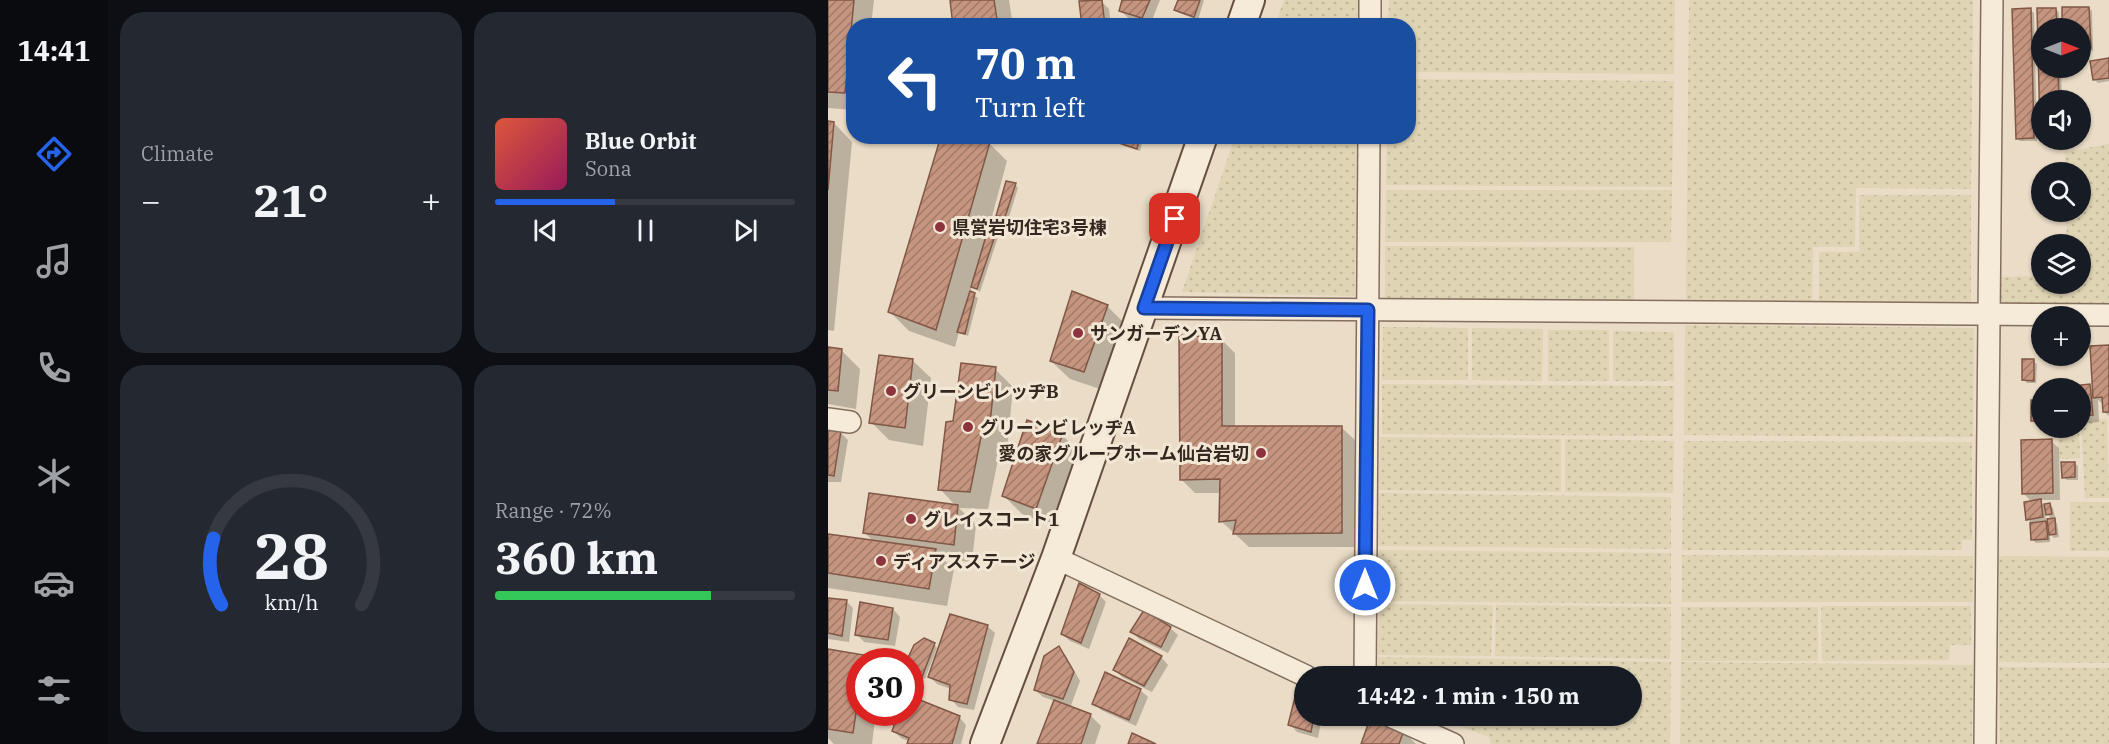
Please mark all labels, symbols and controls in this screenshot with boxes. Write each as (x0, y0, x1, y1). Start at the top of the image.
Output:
north arrow (2031, 18, 2091, 78)
map controls (2031, 18, 2091, 438)
text: 14:41 (18, 33, 90, 68)
text: 70 m (975, 36, 1076, 91)
icon: left (876, 42, 954, 120)
text: Turn left (975, 89, 1086, 124)
button: sound (2031, 90, 2091, 150)
text: Blue Orbit (585, 126, 696, 155)
icon: directions (33, 133, 75, 175)
text: Climate (141, 140, 214, 167)
text: Sona (585, 155, 632, 182)
button: search (2031, 162, 2091, 222)
text: 21° (253, 171, 329, 229)
text: − (141, 179, 161, 222)
text: + (421, 179, 441, 222)
pin (1149, 193, 1200, 244)
icon: arrive (1158, 202, 1191, 235)
icon: previous (529, 214, 562, 247)
icon: pause (629, 214, 662, 247)
icon: next (729, 214, 762, 247)
place label: 県営岩切住宅3号棟 (952, 216, 1107, 239)
marker: 県営岩切住宅3号棟 (933, 220, 947, 234)
button: layers (2031, 234, 2091, 294)
icon: music (33, 240, 75, 282)
button: + (2031, 306, 2091, 366)
place label: サンガーデンYA (1090, 322, 1222, 345)
marker: サンガーデンYA (1071, 326, 1085, 340)
icon: phone (33, 347, 75, 389)
button: − (2031, 378, 2091, 438)
place label: グリーンビレッヂB (903, 380, 1059, 403)
marker: グリーンビレッヂB (884, 384, 898, 398)
place label: グリーンビレッヂA (980, 416, 1136, 439)
marker: グリーンビレッヂA (961, 420, 975, 434)
place label: 愛の家グループホーム仙台岩切 (999, 442, 1249, 465)
marker: 愛の家グループホーム仙台岩切 (1254, 446, 1268, 460)
icon: climate (33, 455, 75, 497)
text: Range · 72% (495, 497, 612, 524)
place label: グレイスコート1 (923, 508, 1059, 531)
marker: グレイスコート1 (904, 512, 918, 526)
text: 28 (254, 515, 328, 596)
text: 360 km (495, 528, 658, 586)
place label: ディアスステージ (893, 550, 1035, 573)
position arrow (1333, 553, 1397, 617)
marker: ディアスステージ (874, 554, 888, 568)
icon: car (33, 562, 75, 604)
text: km/h (264, 589, 318, 617)
speed limit sign: 30 (846, 648, 924, 726)
icon: filters (33, 669, 75, 711)
text: 14:42 · 1 min · 150 m (1356, 681, 1580, 710)

